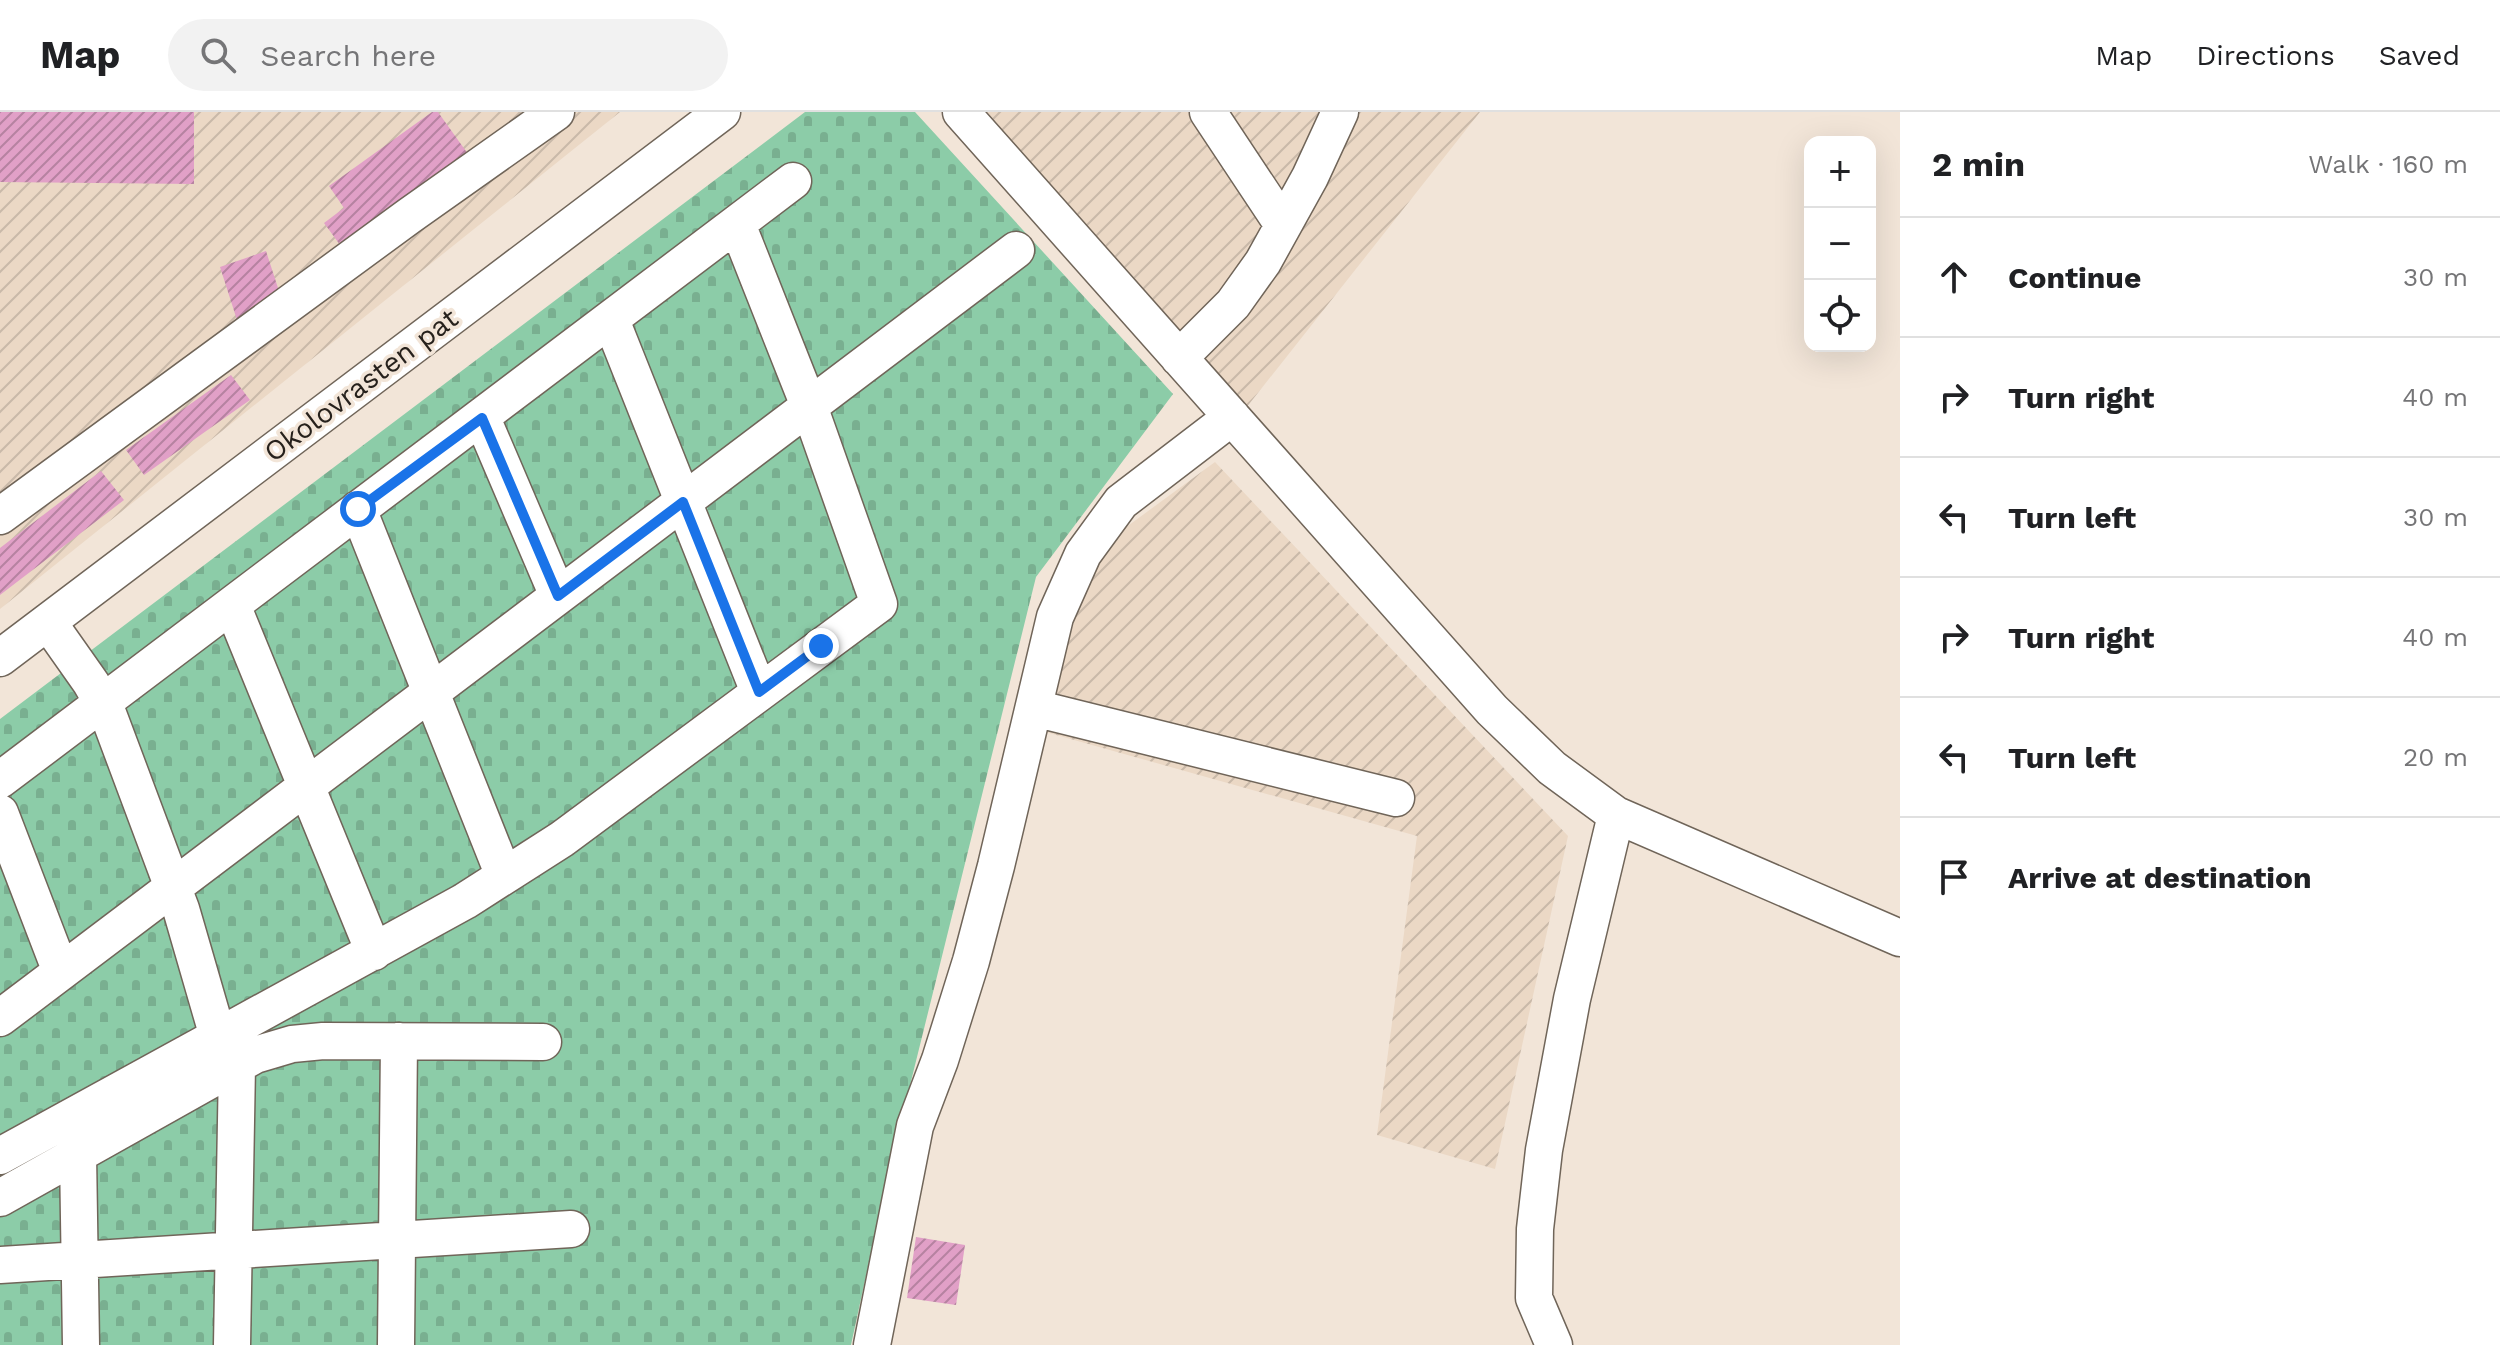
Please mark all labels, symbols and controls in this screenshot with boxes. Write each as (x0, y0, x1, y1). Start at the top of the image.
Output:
search box (168, 19, 728, 91)
text: Map (40, 33, 120, 77)
icon: search (196, 33, 240, 77)
text: Search here (260, 38, 436, 73)
text: Map (2095, 39, 2152, 72)
text: Directions (2196, 39, 2335, 72)
text: Saved (2379, 39, 2460, 72)
map controls (1804, 136, 1876, 352)
button: + (1804, 136, 1876, 208)
text: 2 min (1932, 144, 2025, 184)
text: Walk · 160 m (2308, 149, 2468, 179)
button: − (1804, 208, 1876, 280)
icon: ahead (1932, 255, 1976, 299)
text: Continue (2008, 260, 2141, 295)
text: 30 m (2403, 262, 2468, 292)
button: locate (1804, 280, 1876, 352)
street label: Okolovrasten pat (258, 301, 465, 469)
icon: right (1932, 375, 1976, 419)
text: Turn right (2008, 380, 2154, 415)
text: 40 m (2402, 382, 2468, 412)
route start (340, 491, 376, 527)
icon: left (1932, 495, 1976, 539)
text: Turn left (2008, 500, 2136, 535)
text: 30 m (2403, 502, 2468, 532)
icon: right (1932, 615, 1976, 659)
text: Turn right (2008, 620, 2154, 655)
text: 40 m (2402, 622, 2468, 652)
route end (803, 628, 839, 664)
icon: left (1932, 735, 1976, 779)
text: Turn left (2008, 740, 2136, 775)
text: 20 m (2403, 742, 2468, 772)
icon: arrive (1932, 855, 1976, 899)
text: Arrive at destination (2008, 860, 2312, 895)

